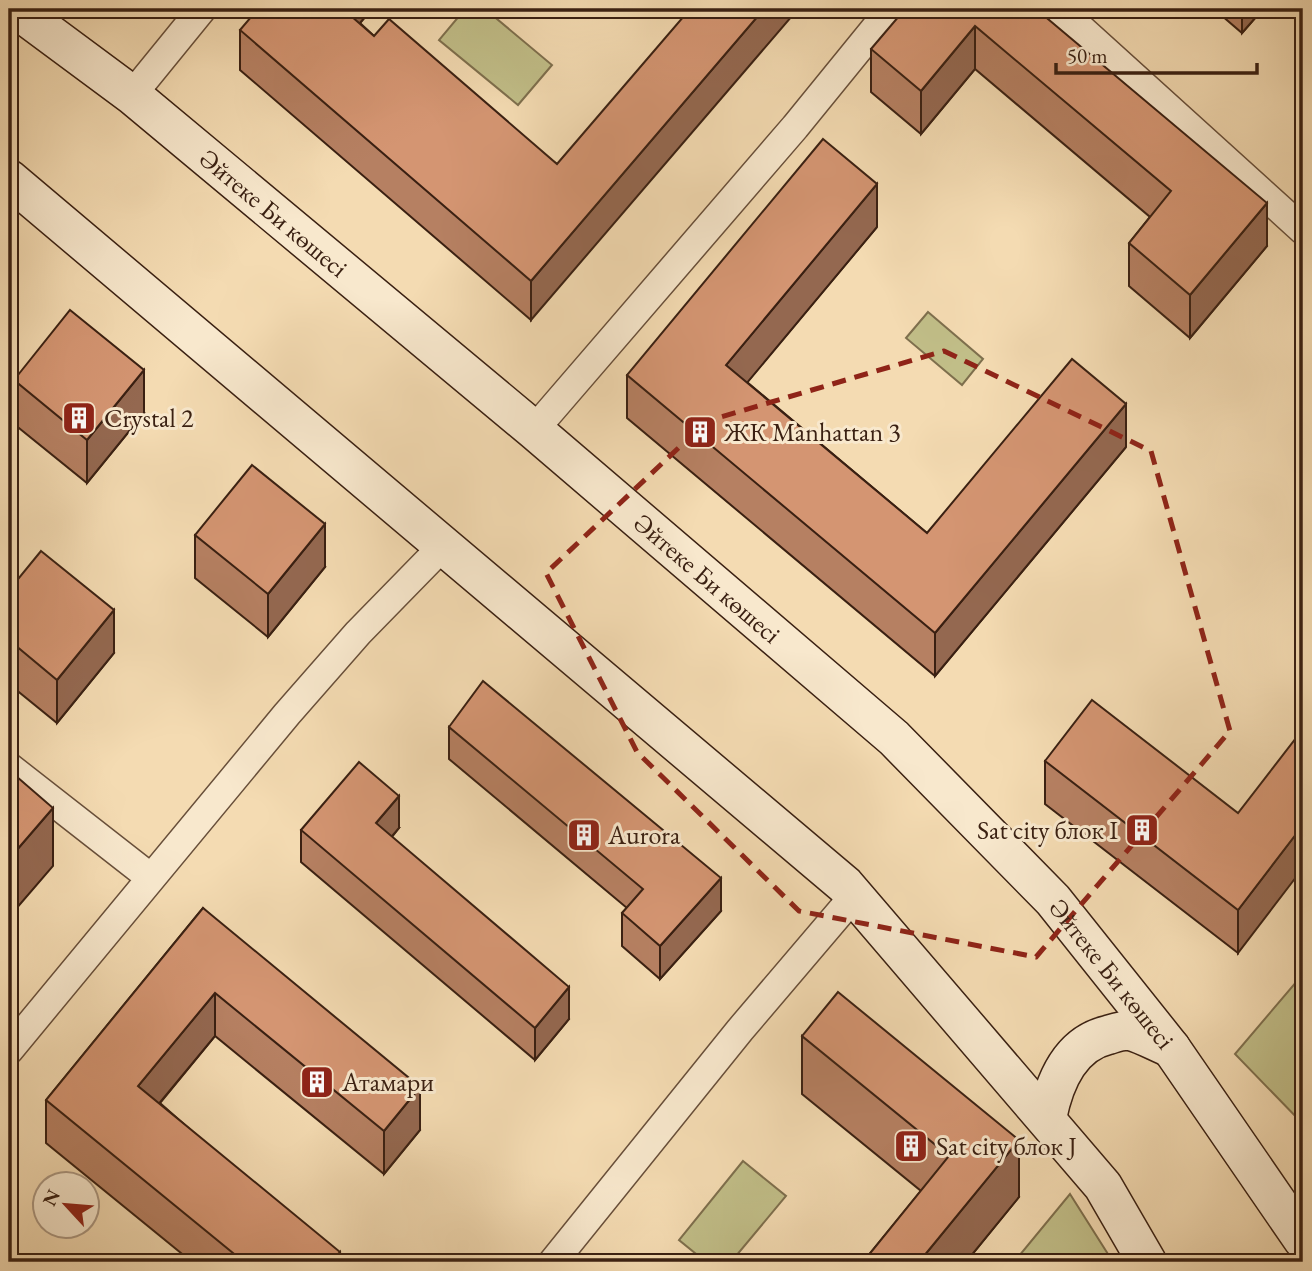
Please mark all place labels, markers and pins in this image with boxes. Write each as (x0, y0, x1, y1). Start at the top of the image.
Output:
building icon: Crystal 2 (60, 399, 98, 437)
place label: Crystal 2 (104, 401, 194, 435)
building icon: ЖК Manhattan 3 (681, 413, 719, 451)
place label: ЖК Manhattan 3 (723, 415, 901, 449)
building icon: Sat city блок I (1123, 811, 1161, 849)
place label: Sat city блок I (977, 813, 1118, 847)
building icon: Aurora (565, 816, 603, 854)
place label: Aurora (607, 818, 681, 852)
building icon: Атамари (298, 1063, 336, 1101)
place label: Атамари (341, 1065, 434, 1099)
building icon: Sat city блок J (892, 1127, 930, 1165)
place label: Sat city блок J (936, 1129, 1077, 1163)

